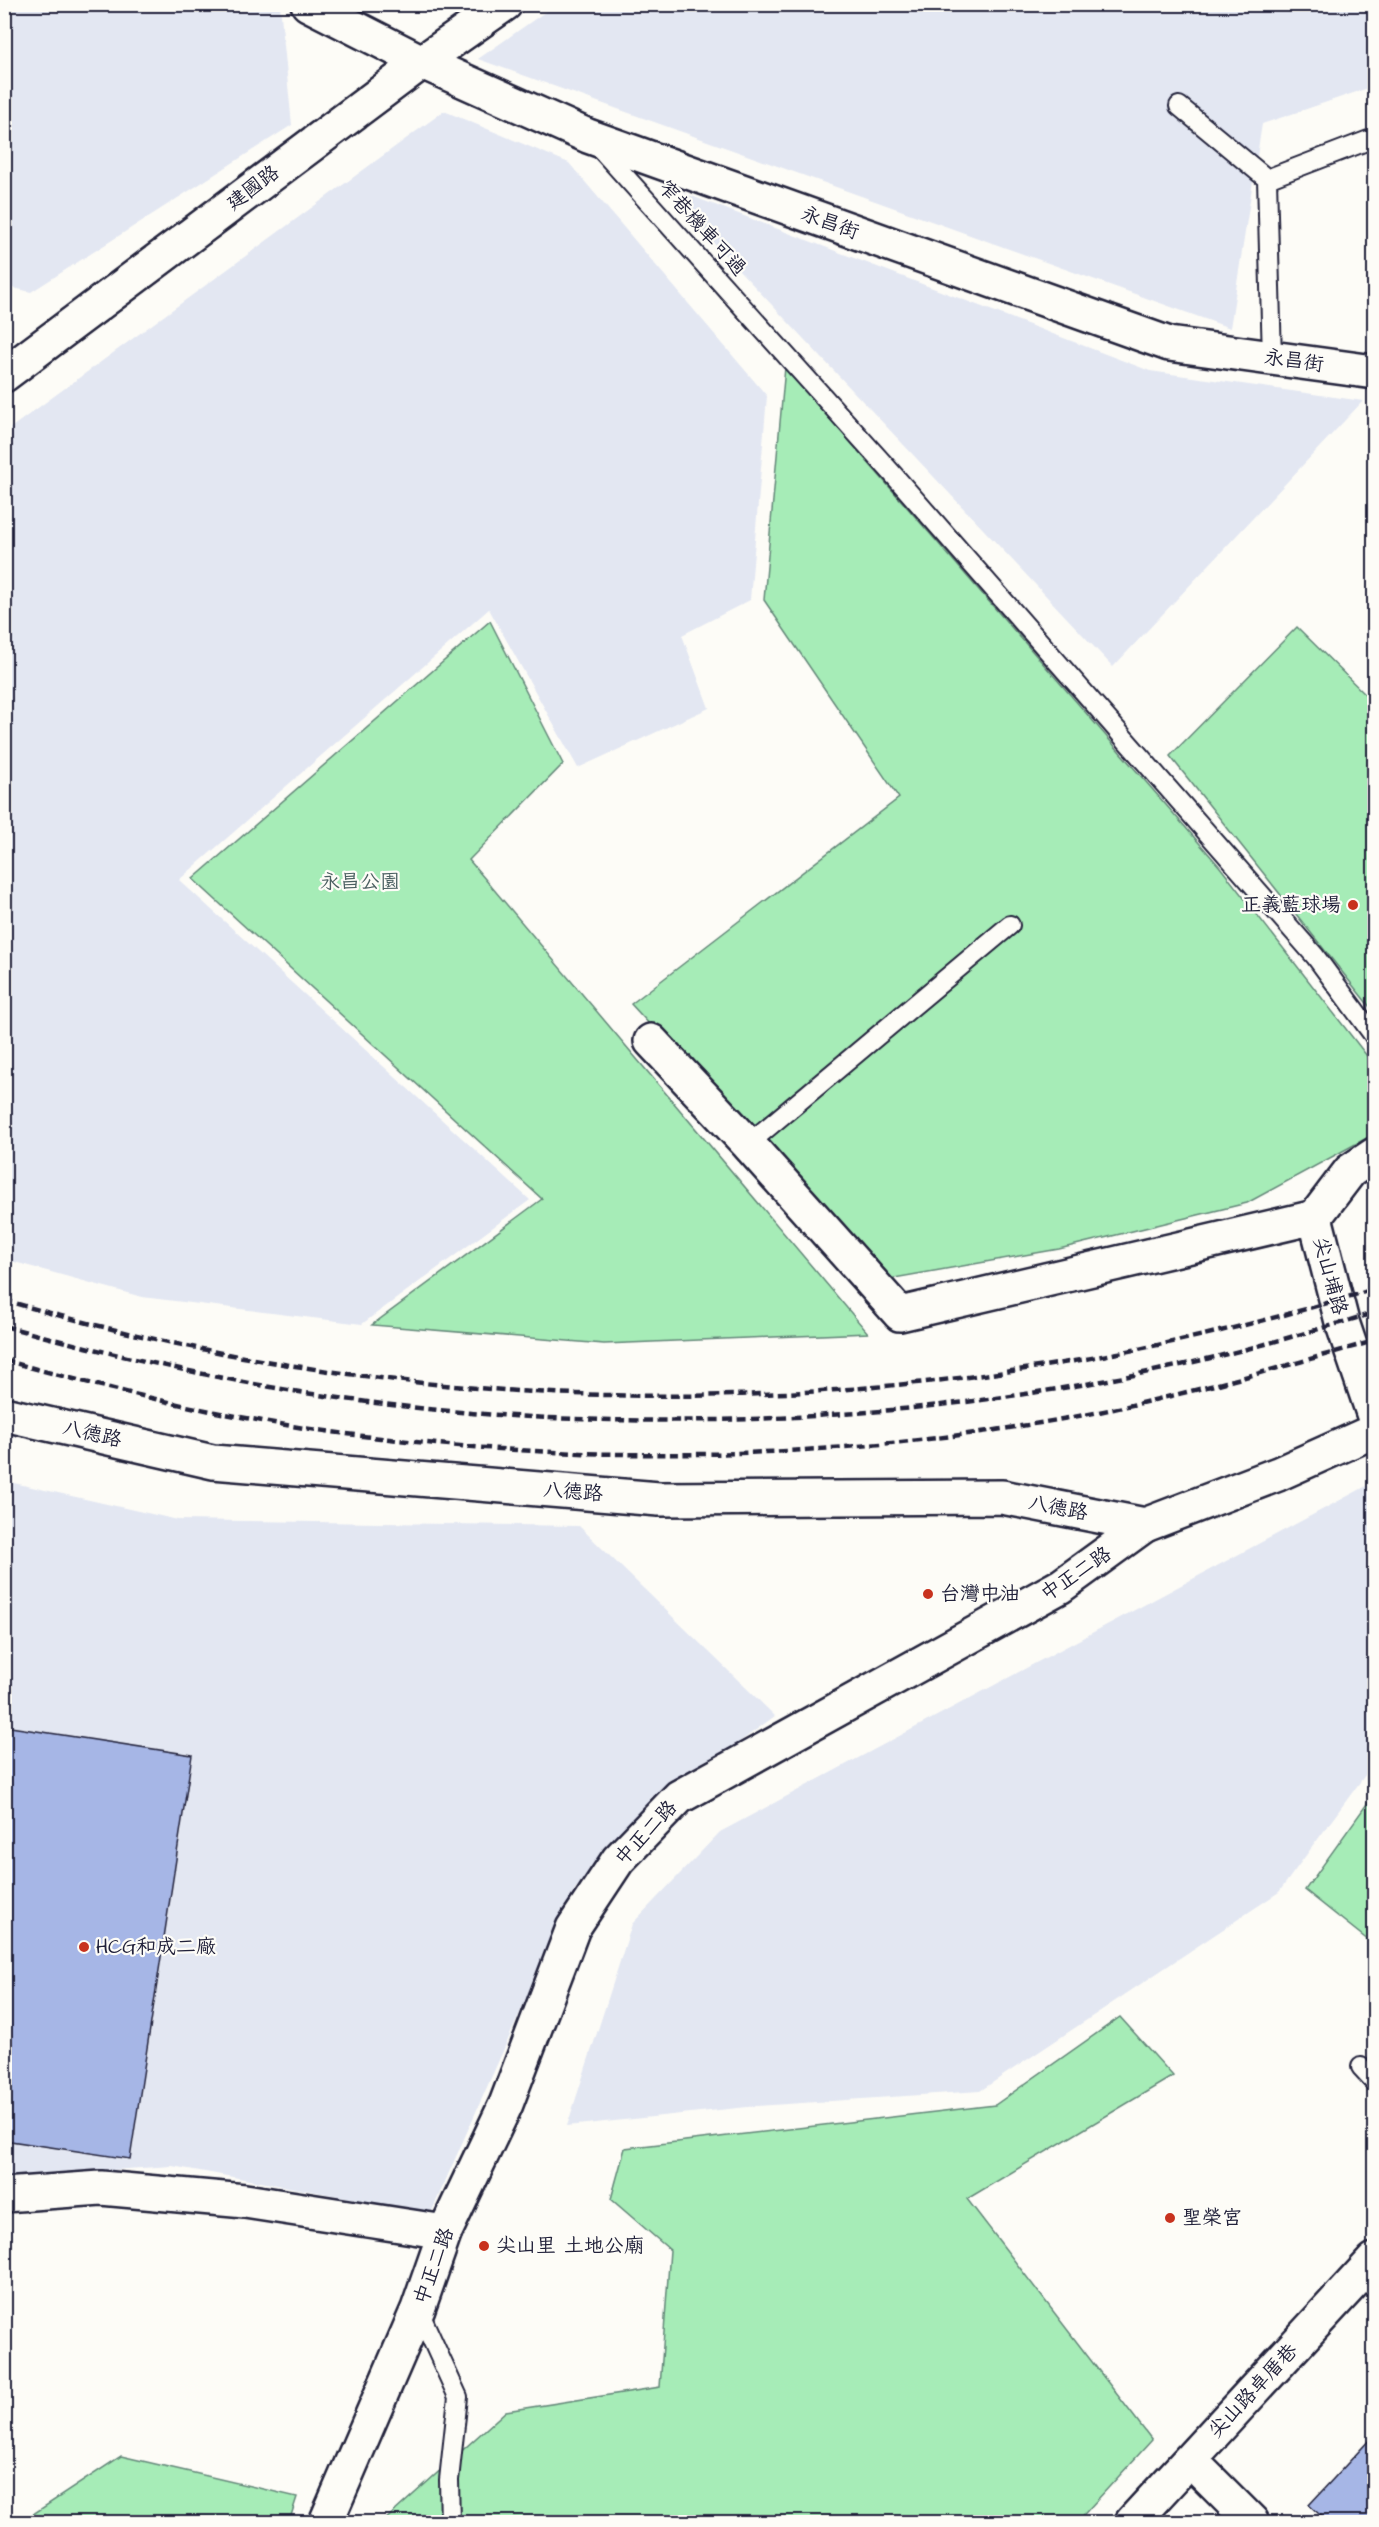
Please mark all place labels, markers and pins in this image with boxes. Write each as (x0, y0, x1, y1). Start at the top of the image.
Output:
place label: 正義藍球場 (1241, 891, 1341, 919)
marker: 正義藍球場 (1346, 898, 1360, 912)
place label: 台灣中油 (940, 1580, 1020, 1608)
marker: 台灣中油 (921, 1587, 935, 1601)
place label: HCG和成二廠 (96, 1933, 216, 1961)
marker: HCG和成二廠 (77, 1940, 91, 1954)
place label: 聖榮宮 (1182, 2204, 1242, 2232)
marker: 聖榮宮 (1163, 2211, 1177, 2225)
place label: 尖山里 土地公廟 (496, 2232, 644, 2260)
marker: 尖山里 土地公廟 (477, 2239, 491, 2253)

